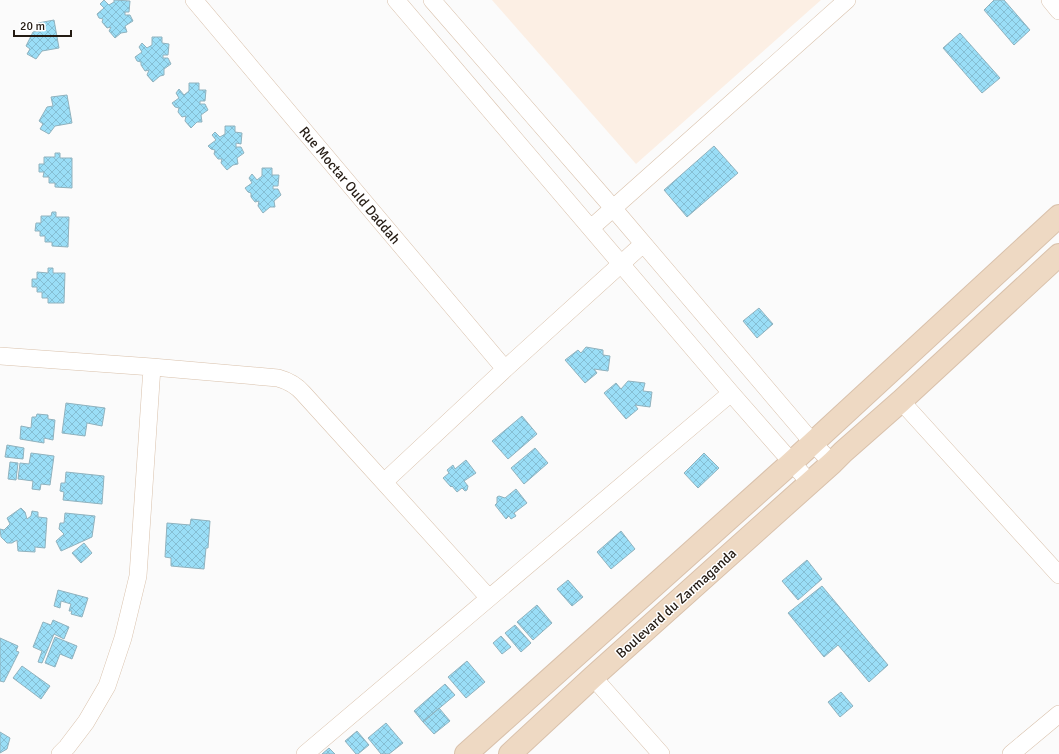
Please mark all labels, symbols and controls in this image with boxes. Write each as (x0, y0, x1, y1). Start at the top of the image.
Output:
scale bar (14, 12, 71, 38)
text: 20 m (20, 19, 45, 34)
street label: Rue Moctar Ould Daddah (295, 123, 404, 248)
street label: Boulevard du Zarmaganda (613, 545, 740, 662)

